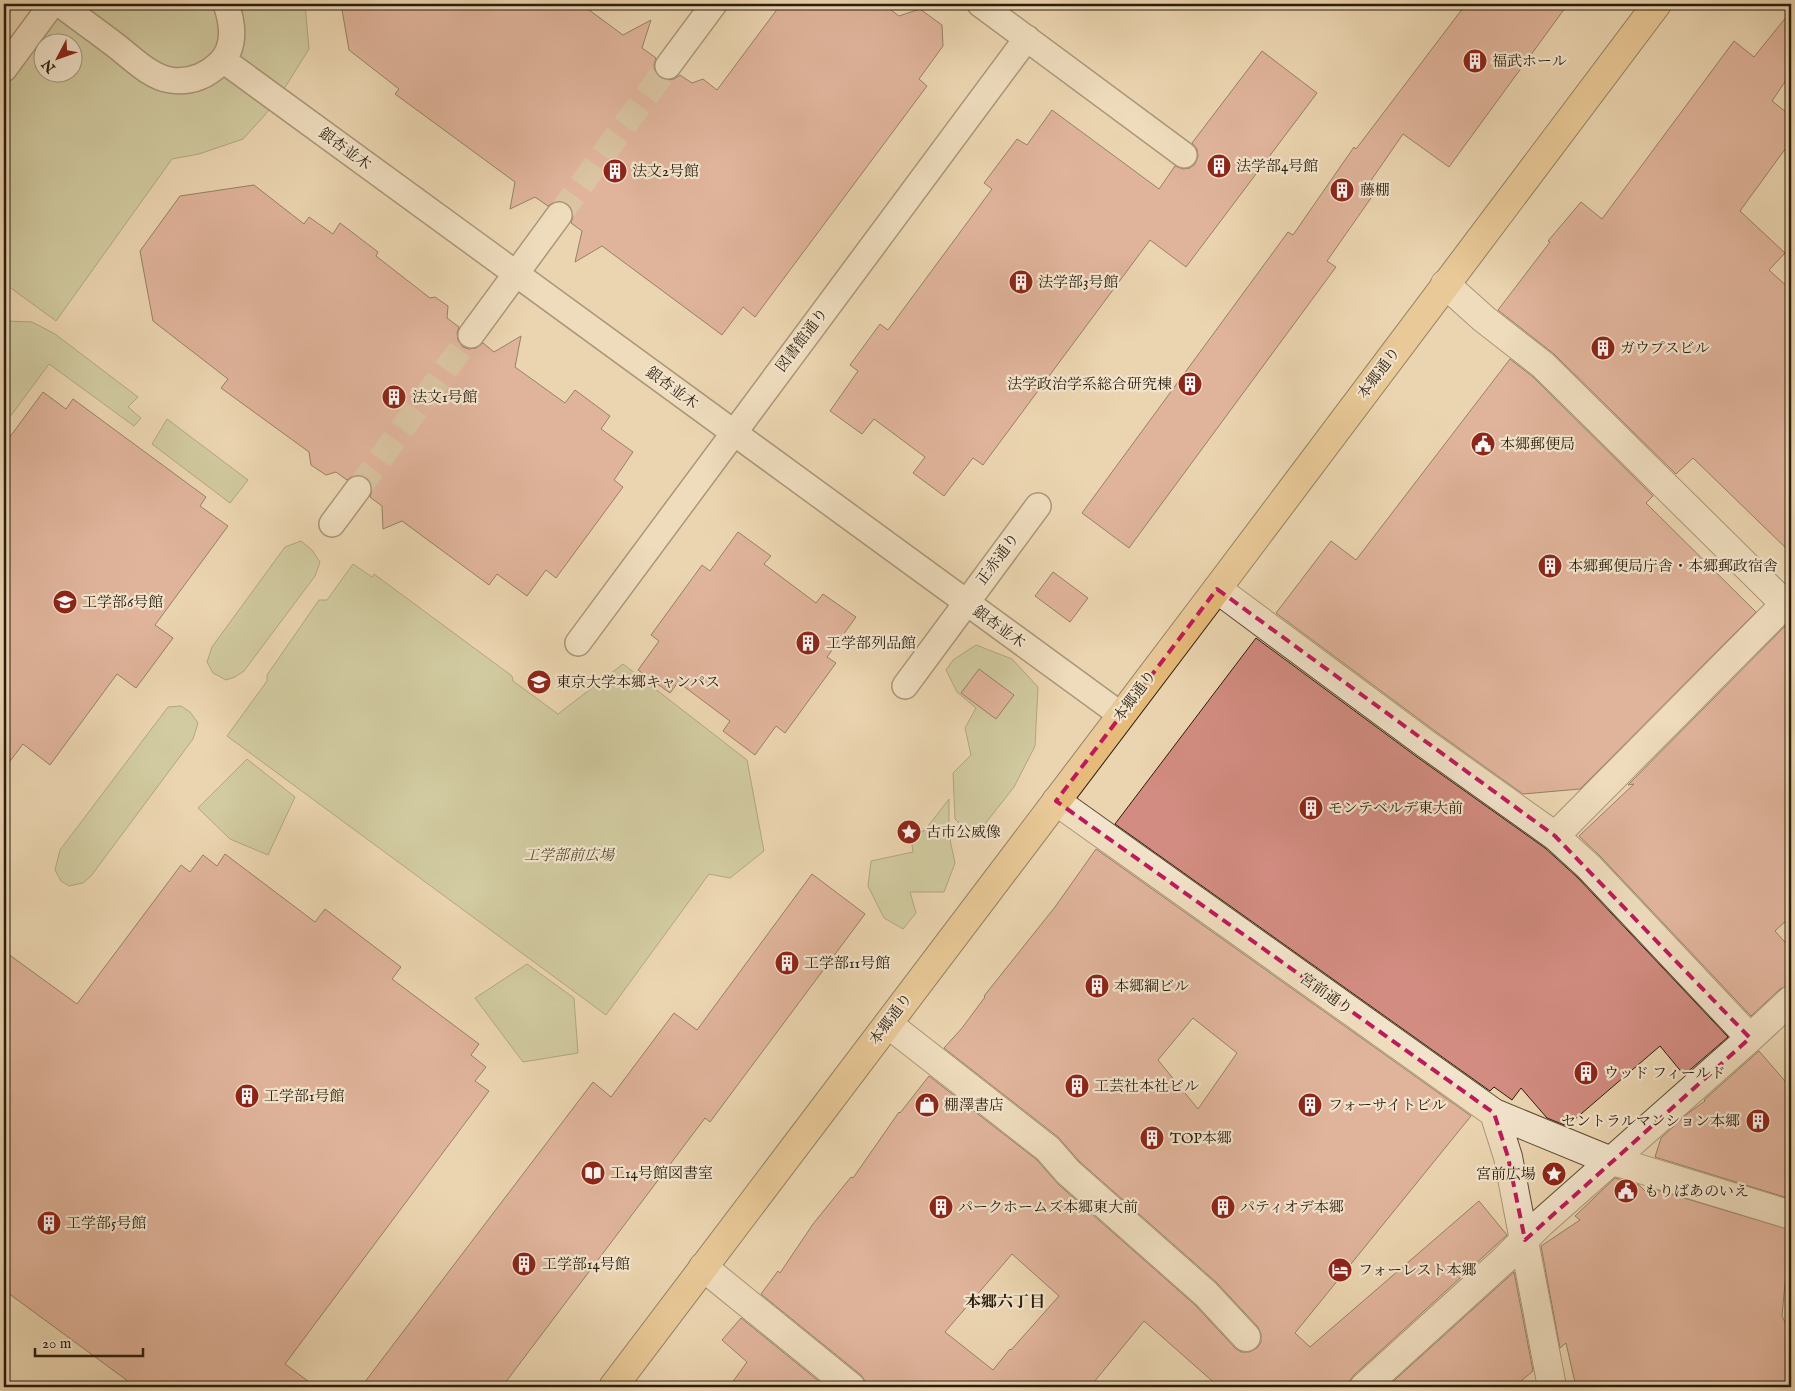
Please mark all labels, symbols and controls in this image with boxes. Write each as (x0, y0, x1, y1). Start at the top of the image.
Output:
north arrow (32, 32, 82, 82)
building icon: 福武ホール (1462, 48, 1488, 74)
place label: 福武ホール (1492, 52, 1567, 71)
text: N (38, 55, 60, 77)
street label: 銀杏並木 (315, 124, 375, 174)
building icon: 法学部4号館 (1206, 153, 1232, 179)
place label: 法学部4号館 (1236, 157, 1318, 176)
building icon: 法文2号館 (602, 158, 628, 184)
place label: 法文2号館 (632, 162, 699, 181)
building icon: 藤棚 (1329, 177, 1355, 203)
place label: 藤棚 (1360, 181, 1390, 200)
building icon: 法学部3号館 (1008, 269, 1034, 295)
place label: 法学部3号館 (1038, 273, 1119, 292)
street label: 図書館通り (772, 304, 832, 376)
building icon: ガウプスビル (1590, 335, 1616, 361)
place label: ガウプスビル (1620, 339, 1709, 358)
street label: 本郷通り (1353, 343, 1405, 403)
street label: 銀杏並木 (642, 363, 702, 413)
building icon: 法学政治学系総合研究棟 (1177, 371, 1203, 397)
place label: 法学政治学系総合研究棟 (1007, 375, 1172, 394)
building icon: 法文1号館 (381, 384, 407, 410)
place label: 法文1号館 (412, 388, 478, 407)
public building icon: 本郷郵便局 (1470, 431, 1496, 457)
place label: 本郷郵便局 (1500, 435, 1575, 454)
street label: 正赤通り (972, 529, 1024, 589)
building icon: 本郷郵便局庁舎・本郷郵政宿舎 (1537, 553, 1563, 579)
place label: 本郷郵便局庁舎・本郷郵政宿舎 (1568, 557, 1778, 576)
school or university icon: 工学部6号館 (52, 589, 78, 615)
place label: 工学部6号館 (82, 593, 163, 612)
street label: 銀杏並木 (969, 602, 1029, 652)
building icon: 工学部列品館 (795, 630, 821, 656)
place label: 工学部列品館 (826, 634, 916, 653)
street label: 本郷通り (1109, 666, 1161, 726)
school or university icon: 東京大学本郷キャンパス (526, 669, 552, 695)
place label: 東京大学本郷キャンパス (556, 673, 720, 692)
building icon: モンテベルデ東大前 (1298, 795, 1324, 821)
place label: モンテベルデ東大前 (1328, 799, 1463, 818)
place icon: 古市公威像 (896, 819, 922, 845)
place label: 古市公威像 (926, 823, 1001, 842)
park label: 工学部前広場 (524, 846, 616, 865)
building icon: 工学部11号館 (774, 950, 800, 976)
place label: 工学部11号館 (804, 954, 890, 973)
street label: 宮前通り (1296, 969, 1356, 1019)
building icon: 本郷綱ビル (1084, 973, 1110, 999)
place label: 本郷綱ビル (1114, 977, 1189, 996)
street label: 本郷通り (865, 989, 917, 1049)
building icon: ウッド フィールド (1573, 1060, 1599, 1086)
place label: ウッド フィールド (1604, 1064, 1725, 1083)
building icon: 工芸社本社ビル (1064, 1073, 1090, 1099)
place label: 工芸社本社ビル (1094, 1077, 1199, 1096)
building icon: 工学部1号館 (234, 1083, 260, 1109)
place label: 工学部1号館 (264, 1087, 345, 1106)
shop icon: 棚澤書店 (914, 1092, 940, 1118)
building icon: フォーサイトビル (1297, 1092, 1323, 1118)
place label: 棚澤書店 (944, 1096, 1004, 1115)
place label: フォーサイトビル (1328, 1096, 1446, 1115)
building icon: セントラルマンション本郷 (1745, 1108, 1771, 1134)
place label: セントラルマンション本郷 (1561, 1112, 1740, 1131)
building icon: TOP本郷 (1139, 1125, 1165, 1151)
place label: TOP本郷 (1170, 1129, 1232, 1148)
library icon: 工14号館図書室 (580, 1160, 606, 1186)
place icon: 宮前広場 (1541, 1161, 1567, 1187)
place label: 工14号館図書室 (610, 1164, 713, 1183)
place label: 宮前広場 (1476, 1165, 1536, 1184)
public building icon: もりばあのいえ (1613, 1178, 1639, 1204)
place label: もりばあのいえ (1644, 1182, 1749, 1201)
building icon: パークホームズ本郷東大前 (928, 1194, 954, 1220)
building icon: パティオデ本郷 (1210, 1194, 1236, 1220)
place label: パークホームズ本郷東大前 (958, 1198, 1138, 1217)
place label: パティオデ本郷 (1240, 1198, 1344, 1217)
building icon: 工学部5号館 (36, 1210, 62, 1236)
place label: 工学部5号館 (66, 1214, 146, 1233)
building icon: 工学部14号館 (511, 1251, 537, 1277)
place label: 工学部14号館 (542, 1255, 630, 1274)
hotel icon: フォーレスト本郷 (1327, 1257, 1353, 1283)
place label: フォーレスト本郷 (1358, 1261, 1477, 1280)
district label: 本郷六丁目 (965, 1293, 1045, 1313)
scale bar (35, 1326, 142, 1358)
text: 20 m (42, 1334, 72, 1353)

